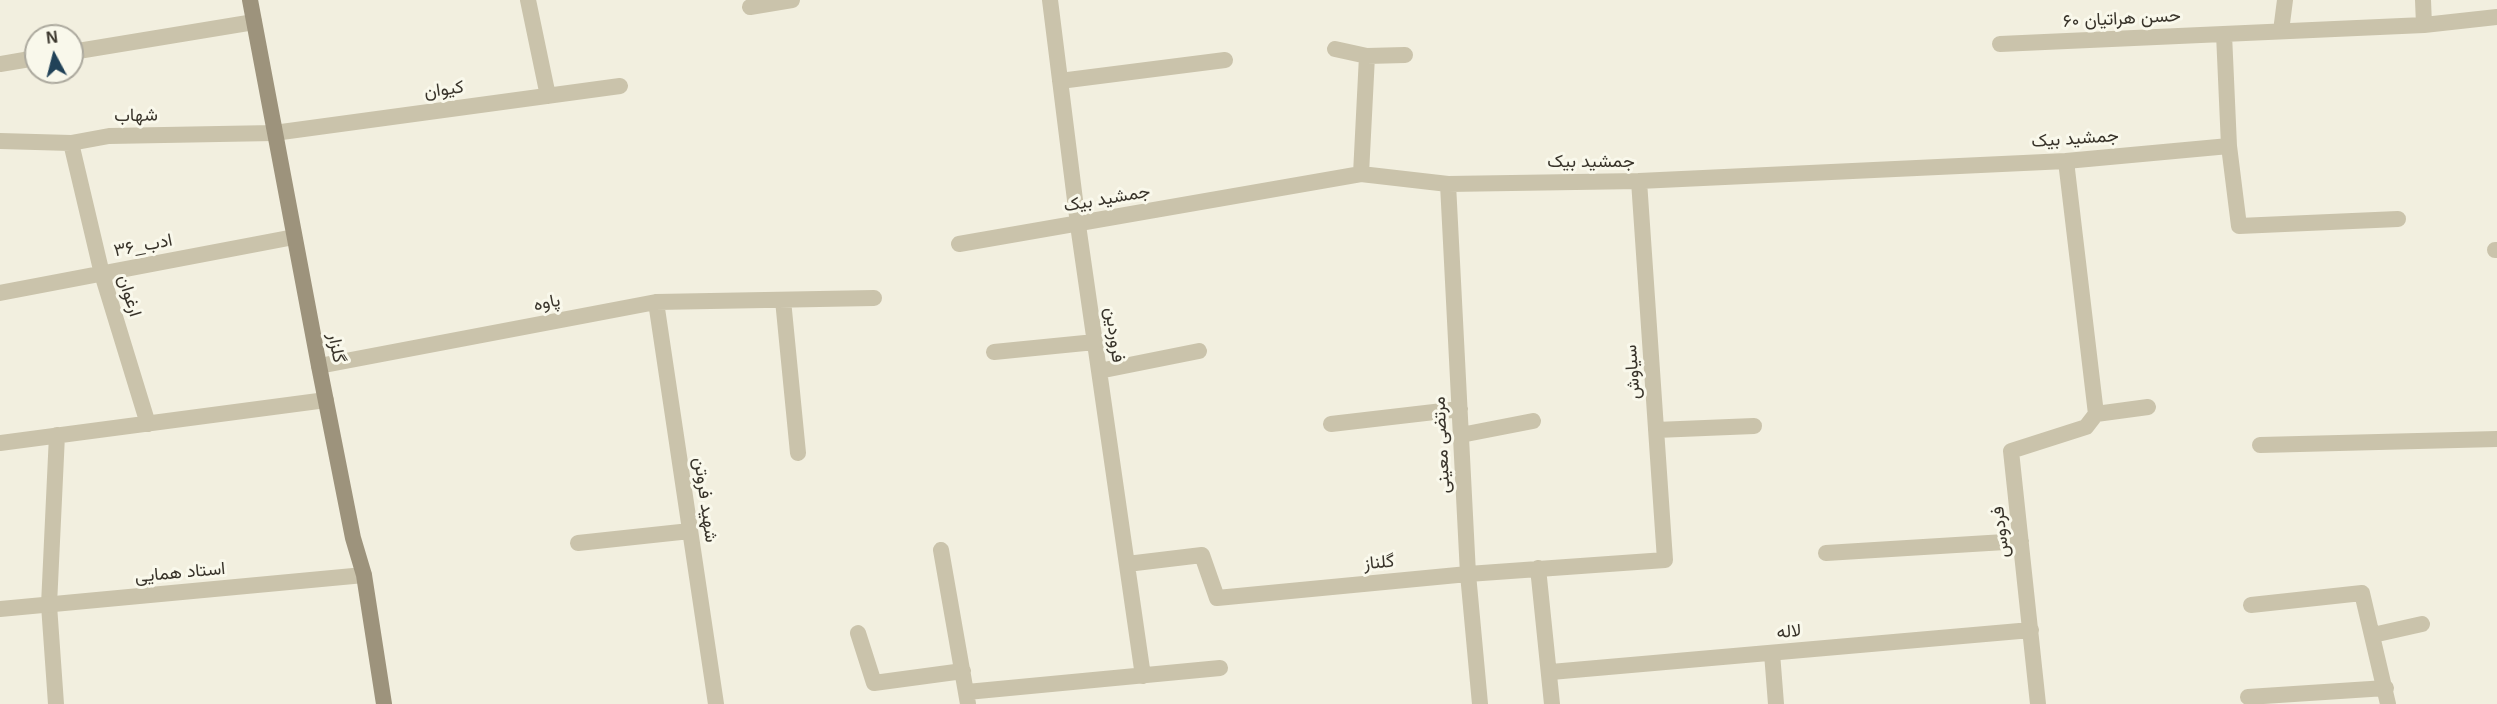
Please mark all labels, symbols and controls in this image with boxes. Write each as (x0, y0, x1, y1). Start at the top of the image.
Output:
street label: حسن هراتیان ۶۰ (2063, 5, 2181, 33)
north arrow (24, 24, 84, 84)
text: N (45, 28, 59, 47)
street label: کیوان (423, 77, 465, 103)
street label: شهاب (114, 105, 158, 127)
street label: جمشید بیک (2031, 125, 2119, 153)
street label: جمشید بیک (1547, 151, 1635, 173)
street label: جمشید بیک (1062, 181, 1152, 217)
street label: ۳۶_ادب (112, 230, 174, 262)
street label: ارغوان (112, 272, 146, 320)
street label: پاوه (532, 290, 562, 316)
street label: فروردین (1099, 306, 1129, 364)
street label: گلزار (323, 331, 349, 365)
street label: سیاوش (1620, 344, 1646, 400)
street label: مرتضی معینی (1429, 396, 1455, 494)
street label: شهید فروتن (688, 456, 722, 544)
street label: فردوس (1988, 505, 2014, 559)
street label: گلناز (1363, 551, 1395, 575)
street label: استاد همایی (134, 558, 226, 588)
street label: لاله (1776, 620, 1802, 644)

